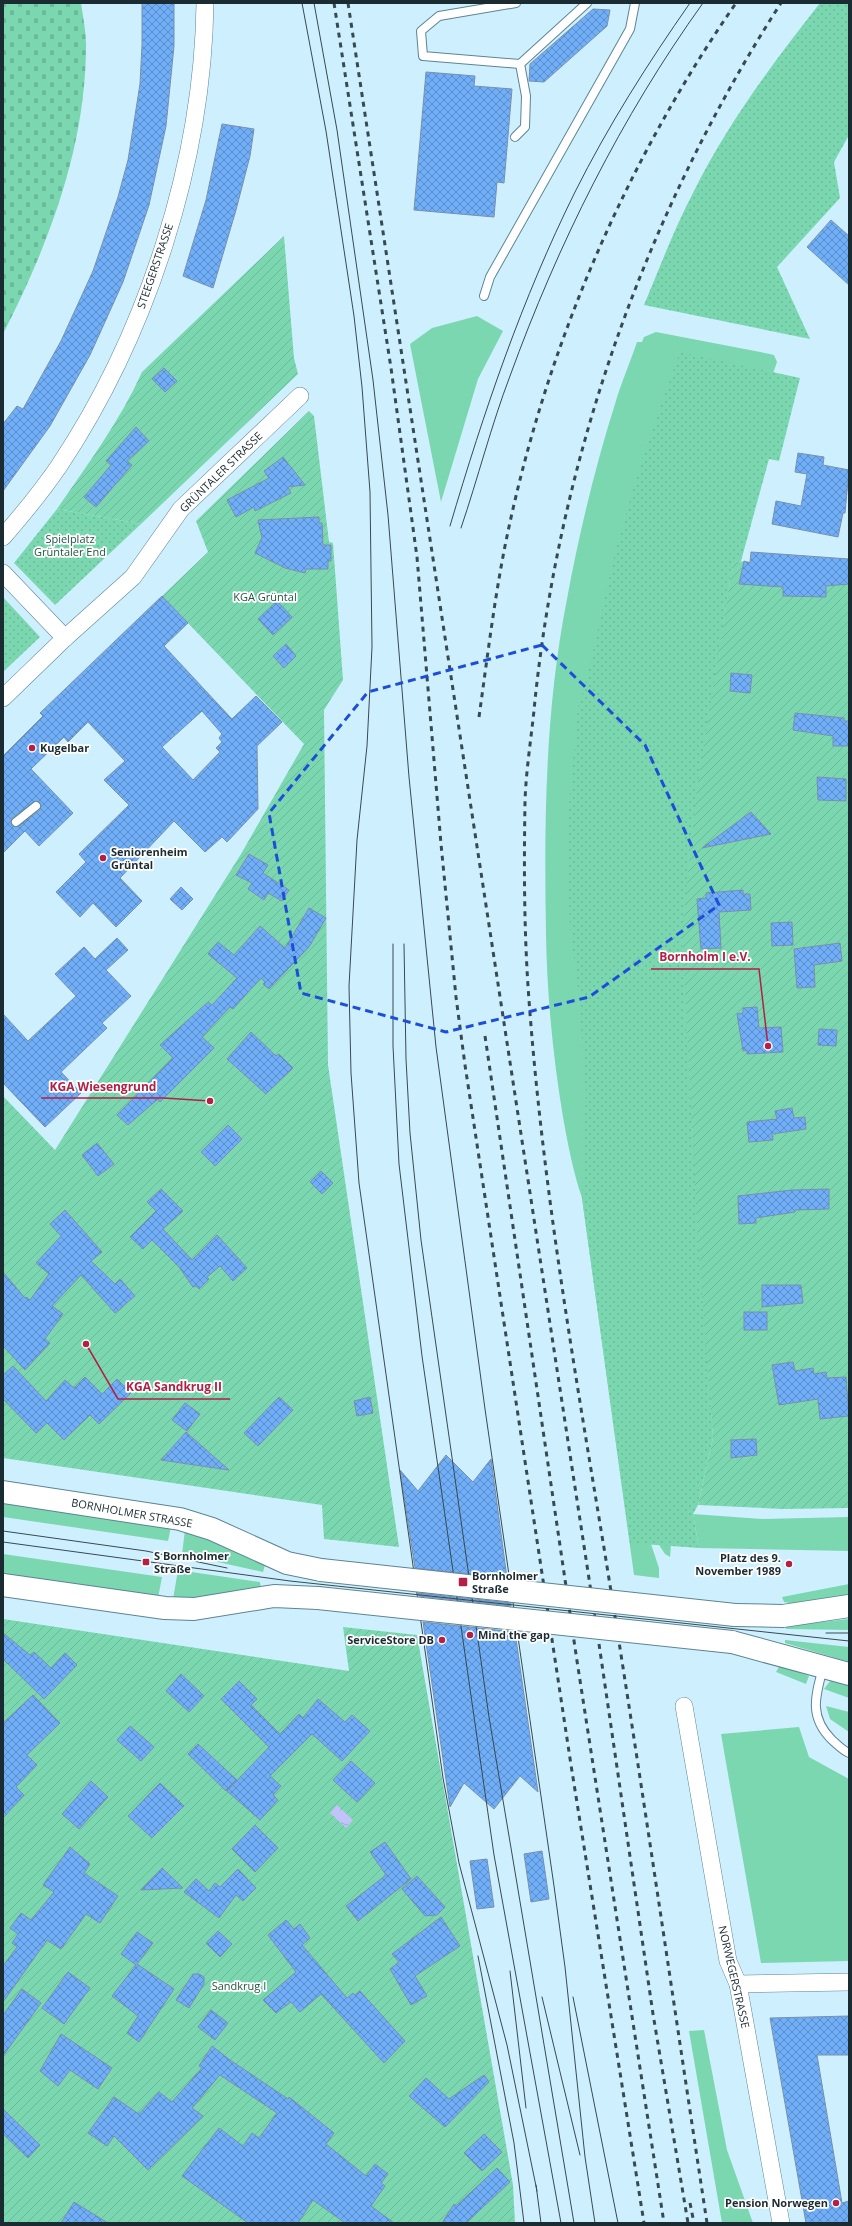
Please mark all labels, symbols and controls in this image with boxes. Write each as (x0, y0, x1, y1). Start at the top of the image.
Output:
street label: STEEGERSTRASSE (133, 221, 176, 310)
street label: GRÜNTALER STRASSE (176, 428, 265, 515)
park label: Spielplatz Grüntaler End (34, 531, 106, 559)
park label: KGA Grüntal (233, 589, 297, 604)
place label: Kugelbar (40, 740, 89, 755)
marker: Kugelbar (27, 743, 37, 753)
place label: Seniorenheim Grüntal (111, 844, 188, 872)
marker: Seniorenheim Grüntal (98, 853, 108, 863)
callout: Bornholm I e.V. (651, 945, 759, 969)
text: Bornholm I e.V. (659, 948, 751, 965)
callout: KGA Wiesengrund (41, 1074, 164, 1098)
text: KGA Wiesengrund (50, 1078, 156, 1095)
callout: KGA Sandkrug II (118, 1375, 230, 1399)
text: KGA Sandkrug II (126, 1378, 222, 1395)
street label: BORNHOLMER STRASSE (70, 1494, 194, 1531)
place label: S Bornholmer Straße (154, 1548, 229, 1576)
place label: Platz des 9. November 1989 (695, 1550, 781, 1578)
marker: S Bornholmer Straße (141, 1557, 151, 1567)
marker: Platz des 9. November 1989 (784, 1559, 794, 1569)
place label: Bornholmer Straße (472, 1568, 538, 1596)
marker: Bornholmer Straße (457, 1576, 469, 1588)
place label: Mind the gap (478, 1627, 550, 1642)
marker: Mind the gap (465, 1630, 475, 1640)
place label: ServiceStore DB (347, 1632, 434, 1647)
marker: ServiceStore DB (437, 1635, 447, 1645)
street label: NORWEGERSTRASSE (715, 1924, 754, 2030)
park label: Sandkrug I (212, 1978, 266, 1993)
place label: Pension Norwegen (725, 2195, 828, 2210)
marker: Pension Norwegen (831, 2198, 841, 2208)

